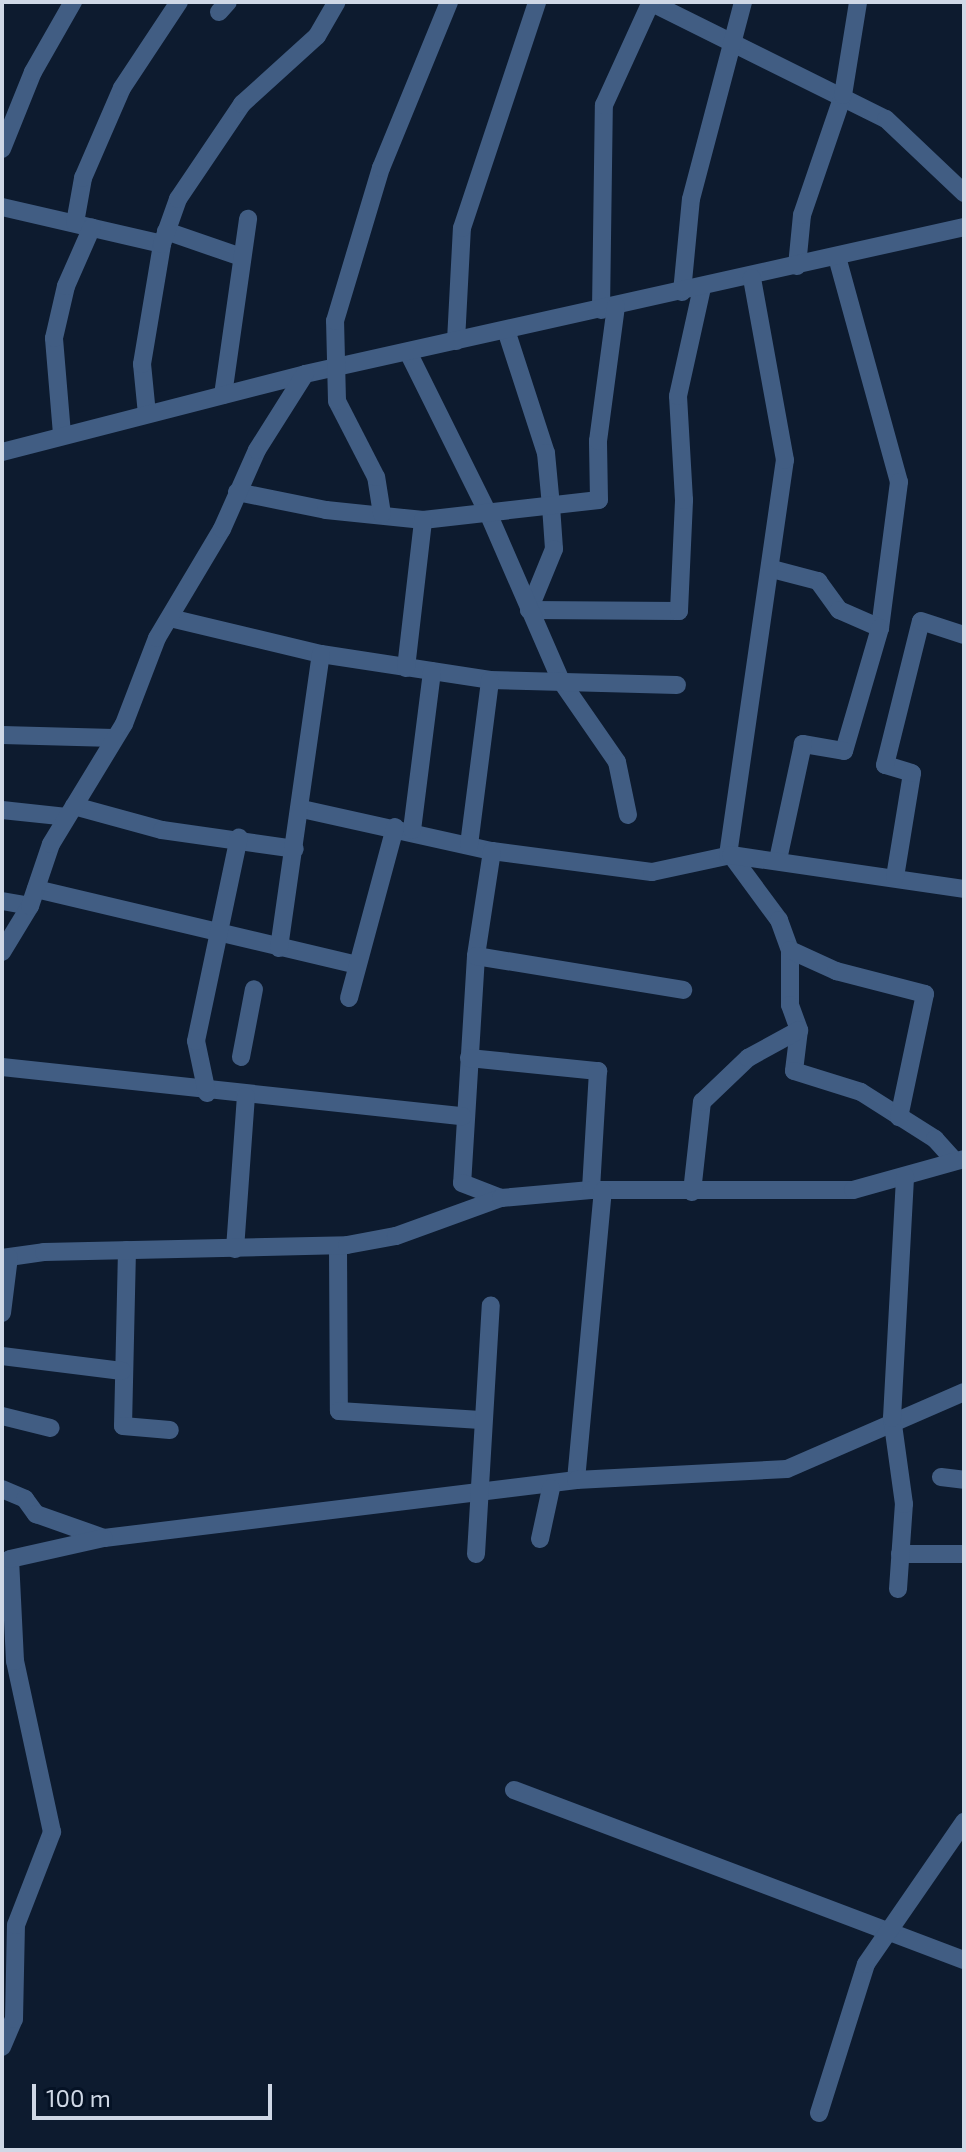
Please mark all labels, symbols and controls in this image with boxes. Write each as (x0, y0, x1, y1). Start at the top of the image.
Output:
scale bar (36, 2068, 276, 2118)
text: 100 m (46, 2083, 111, 2112)

